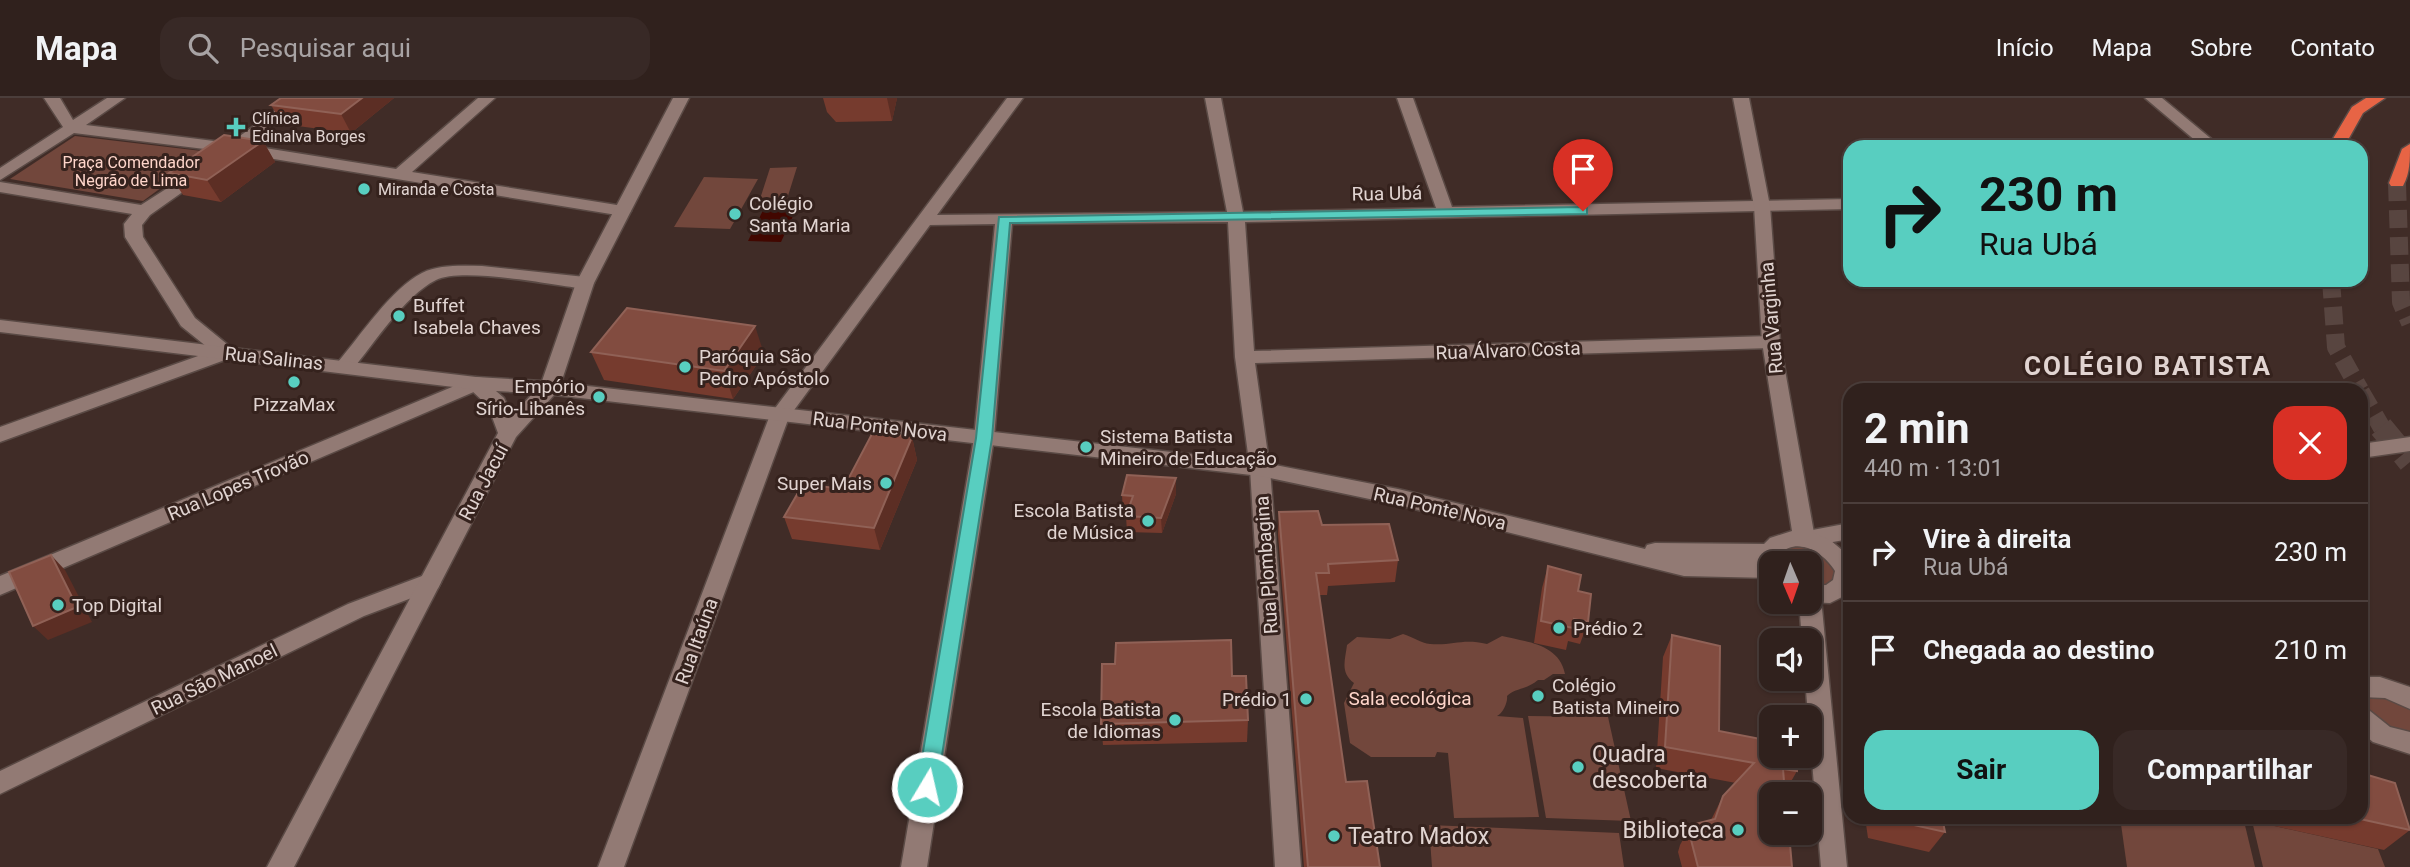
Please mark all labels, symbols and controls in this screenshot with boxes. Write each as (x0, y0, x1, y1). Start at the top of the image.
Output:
search box (160, 17, 650, 80)
text: Mapa (35, 29, 118, 68)
icon: search (184, 29, 222, 67)
text: Pesquisar aqui (240, 33, 411, 63)
text: Início (1996, 34, 2054, 62)
text: Mapa (2092, 34, 2152, 62)
text: Sobre (2190, 34, 2252, 62)
text: Contato (2290, 34, 2375, 62)
place label: Clínica Edinalva Borges (252, 109, 366, 146)
marker: Clínica Edinalva Borges (226, 117, 246, 137)
pin (1553, 139, 1613, 211)
icon: arrive (1564, 150, 1602, 188)
park label: Praça Comendador Negrão de Lima (62, 153, 200, 190)
text: 230 m (1979, 166, 2118, 223)
icon: right (1864, 168, 1955, 259)
place label: Miranda e Costa (378, 180, 494, 199)
marker: Miranda e Costa (356, 181, 372, 197)
street label: Rua Ubá (1352, 181, 1422, 206)
place label: Colégio Santa Maria (749, 192, 851, 237)
marker: Colégio Santa Maria (727, 206, 743, 222)
text: Rua Ubá (1979, 225, 2098, 263)
street label: Rua Varginha (1755, 261, 1788, 375)
place label: Buffet Isabela Chaves (413, 294, 541, 339)
marker: Buffet Isabela Chaves (391, 308, 407, 324)
street label: Rua Álvaro Costa (1435, 336, 1581, 365)
street label: Rua Salinas (224, 342, 324, 375)
place label: Paróquia São Pedro Apóstolo (699, 345, 830, 390)
district label: COLÉGIO BATISTA (2024, 351, 2272, 381)
marker: Paróquia São Pedro Apóstolo (677, 359, 693, 375)
marker: PizzaMax (286, 374, 302, 390)
place label: Empório Sírio-Libanês (476, 375, 585, 420)
marker: Empório Sírio-Libanês (591, 389, 607, 405)
place label: PizzaMax (253, 393, 336, 416)
text: 2 min (1864, 404, 1970, 453)
button: close (2273, 406, 2347, 480)
street label: Rua Ponte Nova (812, 407, 948, 446)
place label: Sistema Batista Mineiro de Educação (1100, 425, 1277, 470)
street label: Rua Jacuí (454, 439, 514, 524)
marker: Sistema Batista Mineiro de Educação (1078, 439, 1094, 455)
street label: Rua Lopes Trovão (164, 445, 312, 526)
text: 440 m · 13:01 (1864, 455, 2003, 482)
place label: Super Mais (777, 472, 872, 495)
marker: Super Mais (878, 475, 894, 491)
street label: Rua Ponte Nova (1371, 482, 1508, 535)
street label: Rua Plombagina (1250, 495, 1283, 635)
place label: Escola Batista de Música (1014, 499, 1134, 544)
marker: Escola Batista de Música (1140, 513, 1156, 529)
text: Vire à direita (1923, 524, 2071, 554)
icon: right (1864, 533, 1902, 571)
text: 230 m (2274, 537, 2347, 567)
north arrow (1759, 551, 1822, 614)
map controls (1759, 551, 1822, 845)
text: Rua Ubá (1923, 554, 2008, 581)
place label: Top Digital (72, 594, 162, 617)
street label: Rua Itaúna (670, 595, 723, 688)
marker: Top Digital (50, 597, 66, 613)
place label: Prédio 2 (1573, 617, 1643, 640)
marker: Prédio 2 (1551, 620, 1567, 636)
button: sound (1759, 628, 1822, 691)
icon: arrive (1864, 631, 1902, 669)
text: Chegada ao destino (1923, 635, 2154, 665)
text: 210 m (2274, 635, 2347, 665)
street label: Rua São Manoel (147, 639, 281, 720)
place label: Colégio Batista Mineiro (1552, 674, 1680, 719)
park label: Sala ecológica (1348, 687, 1472, 710)
place label: Prédio 1 (1222, 688, 1292, 711)
marker: Colégio Batista Mineiro (1530, 688, 1546, 704)
marker: Prédio 1 (1298, 691, 1314, 707)
place label: Escola Batista de Idiomas (1041, 698, 1161, 743)
button: + (1759, 705, 1822, 768)
marker: Escola Batista de Idiomas (1167, 712, 1183, 728)
button: Sair (1864, 730, 2099, 810)
button: Compartilhar (2113, 730, 2347, 810)
place label: Quadra descoberta (1592, 741, 1708, 794)
position arrow (890, 750, 964, 824)
marker: Quadra descoberta (1570, 759, 1586, 775)
button: − (1759, 782, 1822, 845)
place label: Biblioteca (1623, 817, 1724, 844)
marker: Biblioteca (1730, 822, 1746, 838)
place label: Teatro Madox (1348, 823, 1489, 850)
marker: Teatro Madox (1326, 828, 1342, 844)

